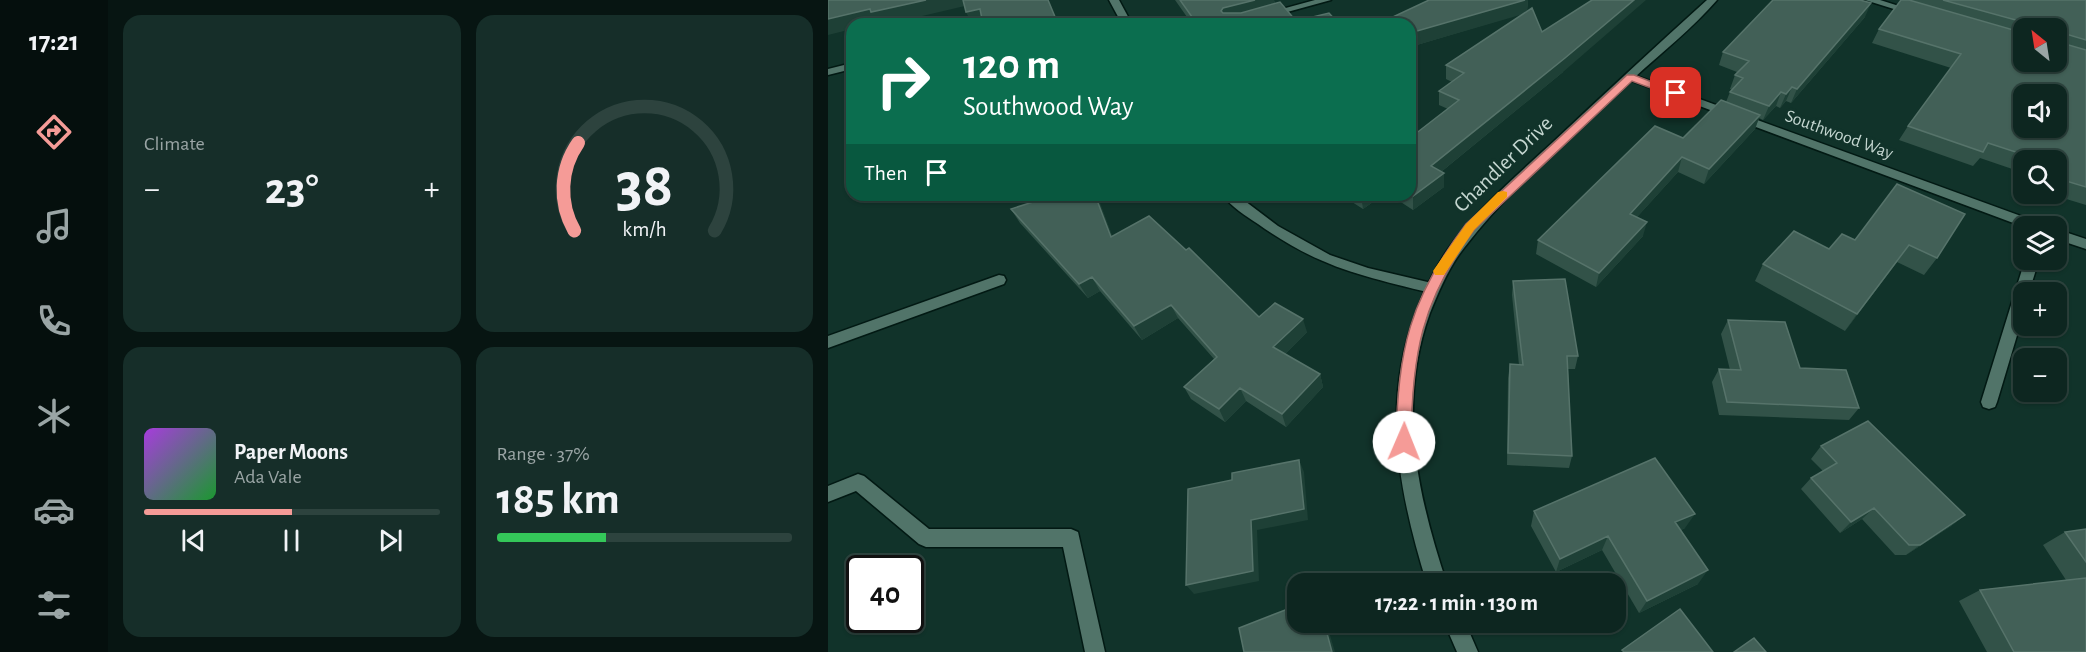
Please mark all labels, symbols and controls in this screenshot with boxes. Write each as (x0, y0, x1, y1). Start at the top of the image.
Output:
north arrow (2013, 18, 2067, 72)
map controls (2013, 18, 2067, 402)
text: 17:21 (29, 28, 79, 55)
icon: right (864, 42, 942, 120)
text: 120 m (963, 44, 1060, 86)
pin (1650, 67, 1701, 118)
icon: arrive (1659, 76, 1692, 109)
button: sound (2013, 84, 2067, 138)
text: Southwood Way (963, 93, 1133, 120)
street label: Southwood Way (1783, 107, 1896, 163)
icon: directions (33, 111, 75, 153)
street label: Chandler Drive (1449, 112, 1557, 216)
text: Climate (144, 134, 205, 154)
button: search (2013, 150, 2067, 204)
text: 38 (615, 155, 673, 217)
icon: arrive (920, 156, 953, 189)
text: Then (864, 162, 908, 184)
text: 23° (265, 167, 319, 212)
text: − (144, 173, 160, 206)
text: + (424, 173, 440, 206)
icon: music (33, 205, 75, 247)
button: layers (2013, 216, 2067, 270)
text: km/h (622, 219, 666, 240)
button: + (2013, 282, 2067, 336)
icon: phone (33, 300, 75, 342)
button: − (2013, 348, 2067, 402)
icon: climate (33, 395, 75, 437)
position arrow (1372, 410, 1436, 474)
text: Paper Moons (234, 441, 348, 463)
text: Range · 37% (497, 444, 590, 464)
text: Ada Vale (234, 467, 302, 487)
text: 185 km (497, 477, 620, 522)
icon: car (33, 489, 75, 531)
icon: previous (177, 524, 210, 557)
icon: pause (275, 524, 308, 557)
icon: next (374, 524, 407, 557)
speed limit sign: 40 (846, 555, 924, 633)
icon: filters (33, 584, 75, 626)
text: 17:22 · 1 min · 130 m (1375, 592, 1538, 614)

